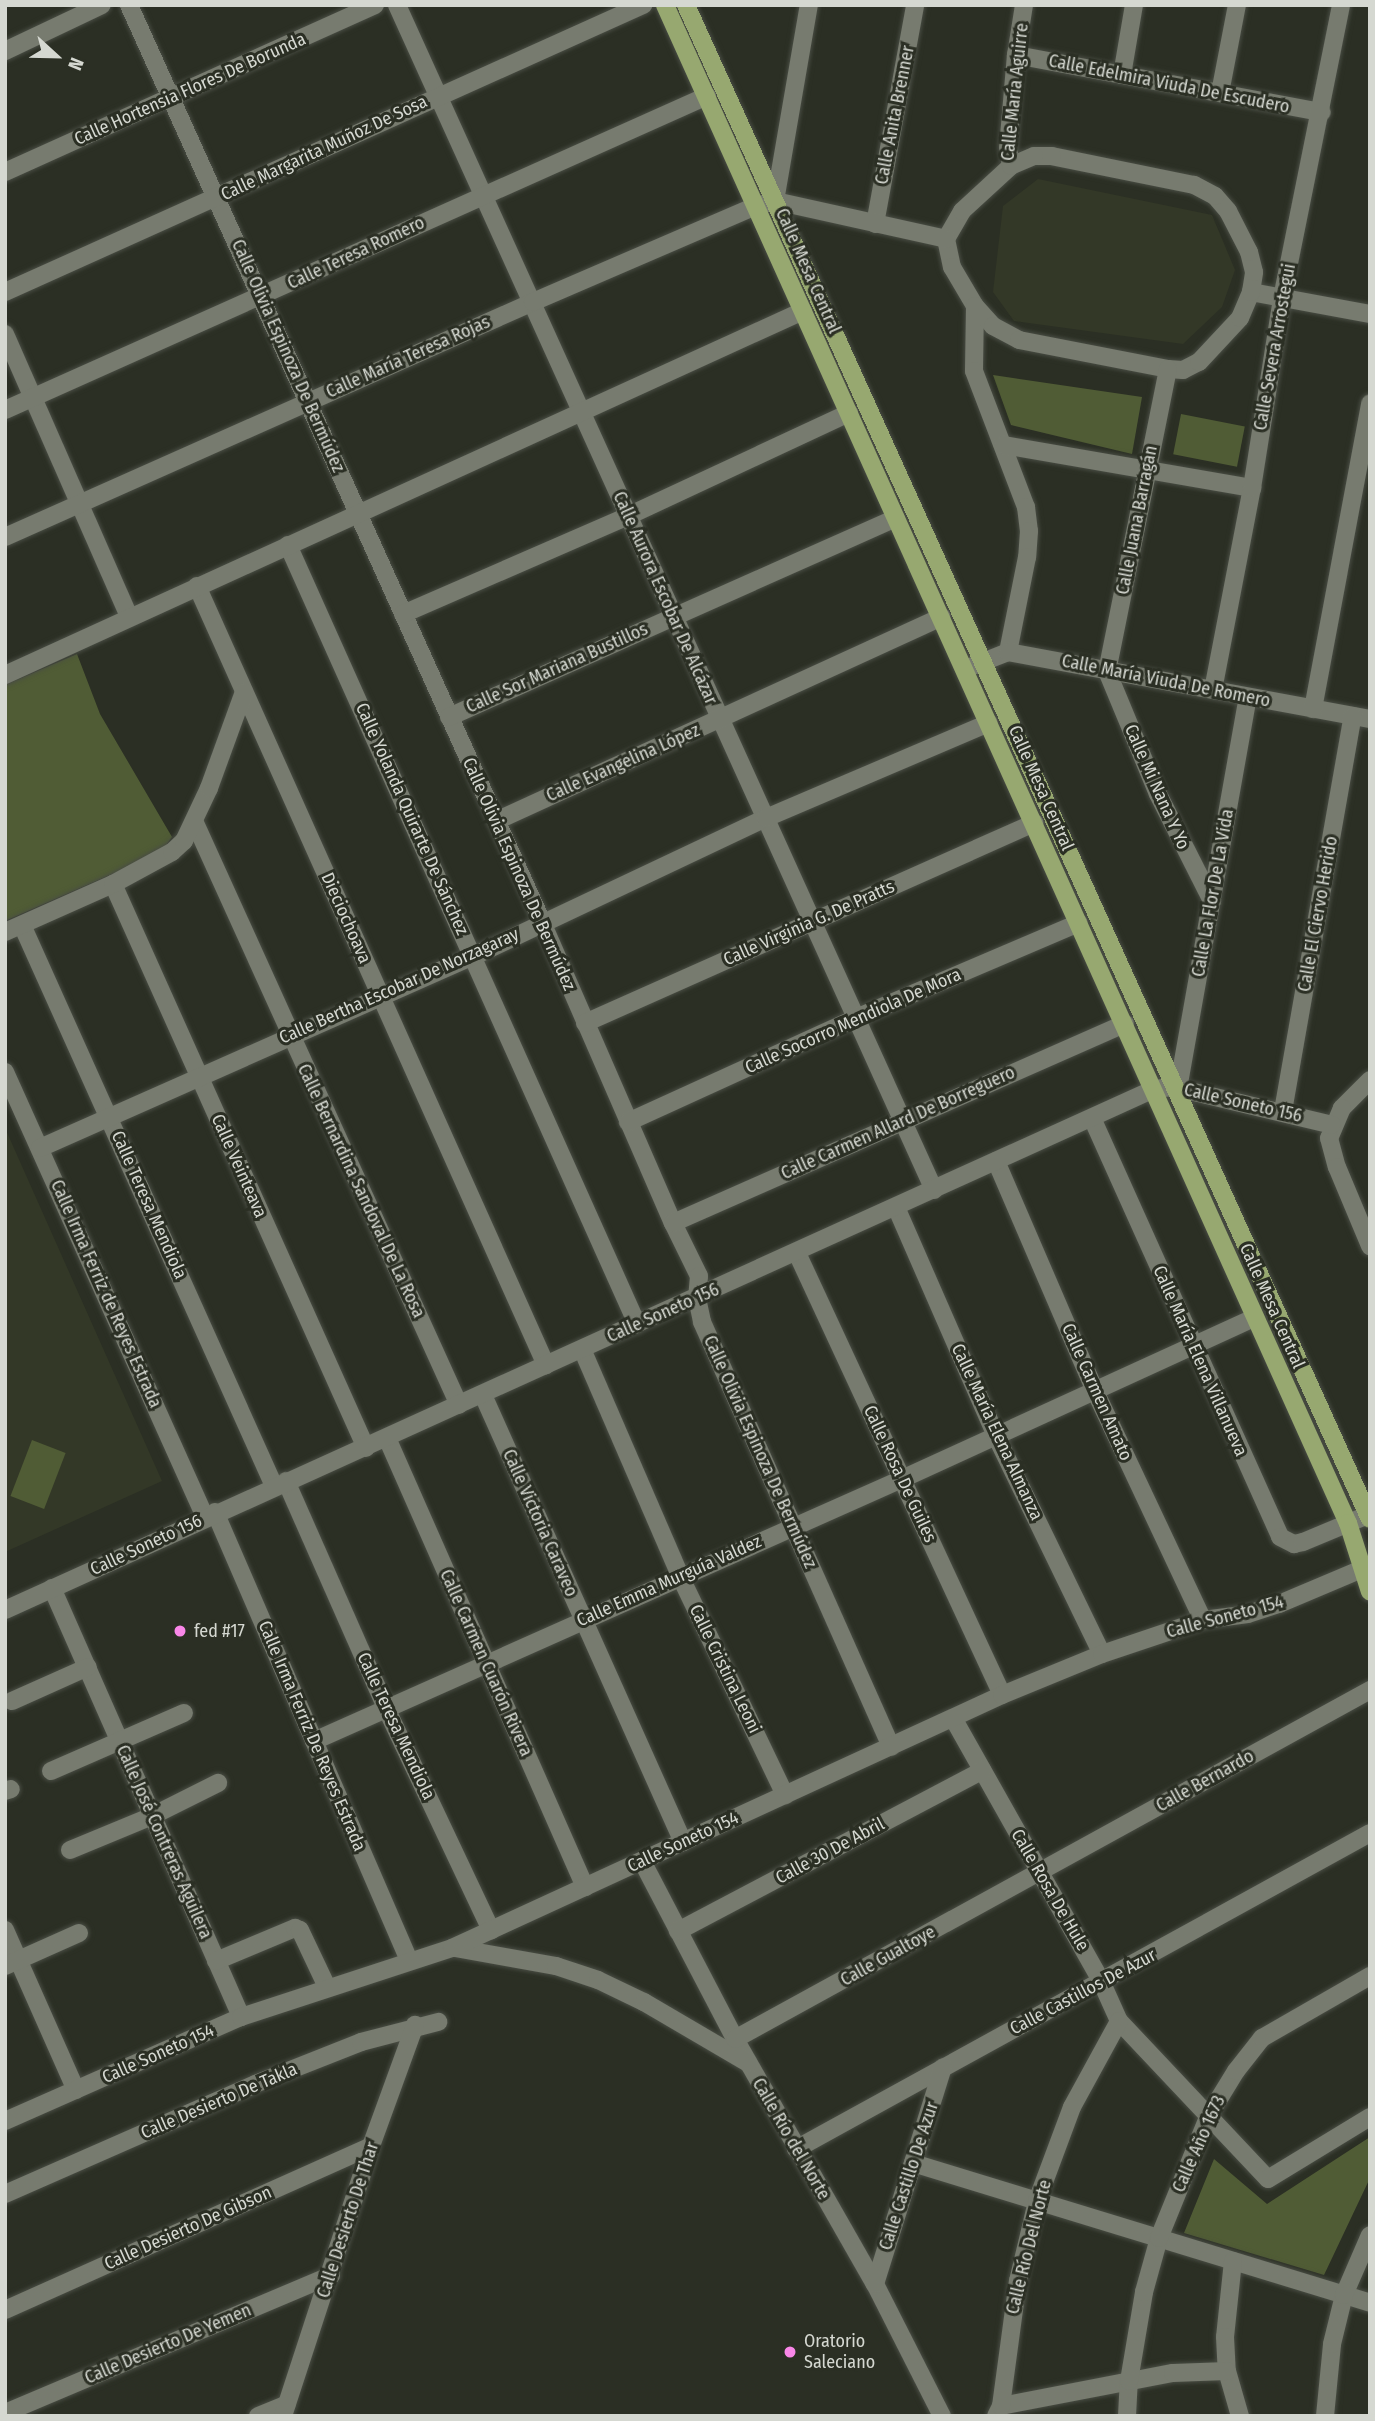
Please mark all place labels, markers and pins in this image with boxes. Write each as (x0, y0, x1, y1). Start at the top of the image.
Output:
place label: fed #17 (194, 1620, 245, 1642)
marker: fed #17 (172, 1623, 188, 1639)
place label: Oratorio Saleciano (804, 2331, 875, 2374)
marker: Oratorio Saleciano (782, 2344, 798, 2360)

